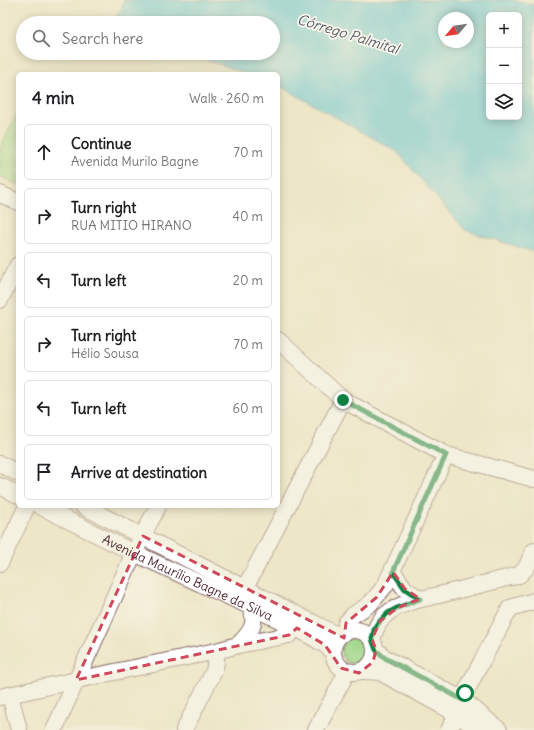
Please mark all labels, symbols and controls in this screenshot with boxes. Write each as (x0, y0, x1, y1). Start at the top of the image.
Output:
water label: Córrego Palmital (295, 10, 403, 58)
north arrow (438, 12, 474, 48)
map controls (486, 12, 522, 120)
button: + (486, 12, 522, 48)
search box (16, 16, 280, 60)
icon: search (30, 27, 52, 49)
text: Search here (62, 29, 143, 48)
button: − (486, 48, 522, 84)
button: layers (486, 84, 522, 120)
text: 4 min (32, 87, 74, 109)
text: Walk · 260 m (189, 90, 264, 107)
text: Continue (71, 134, 132, 153)
icon: ahead (33, 141, 55, 163)
text: 70 m (234, 144, 263, 161)
text: Avenida Murilo Bagne (71, 153, 198, 170)
text: Turn right (71, 198, 136, 217)
icon: right (33, 205, 55, 227)
text: 40 m (232, 208, 263, 225)
text: RUA MITIO HIRANO (71, 217, 192, 234)
icon: left (33, 269, 55, 291)
text: Turn left (71, 271, 126, 290)
text: 20 m (233, 272, 263, 289)
text: Turn right (71, 326, 136, 345)
icon: right (33, 333, 55, 355)
text: 70 m (234, 336, 263, 353)
text: Hélio Sousa (71, 345, 139, 362)
route end (334, 391, 352, 409)
icon: left (33, 397, 55, 419)
text: Turn left (71, 399, 126, 418)
text: 60 m (232, 400, 263, 417)
icon: arrive (33, 461, 55, 483)
text: Arrive at destination (71, 463, 207, 482)
street label: Avenida Maurílio Bagne da Silva (100, 531, 275, 625)
route start (456, 684, 474, 702)

